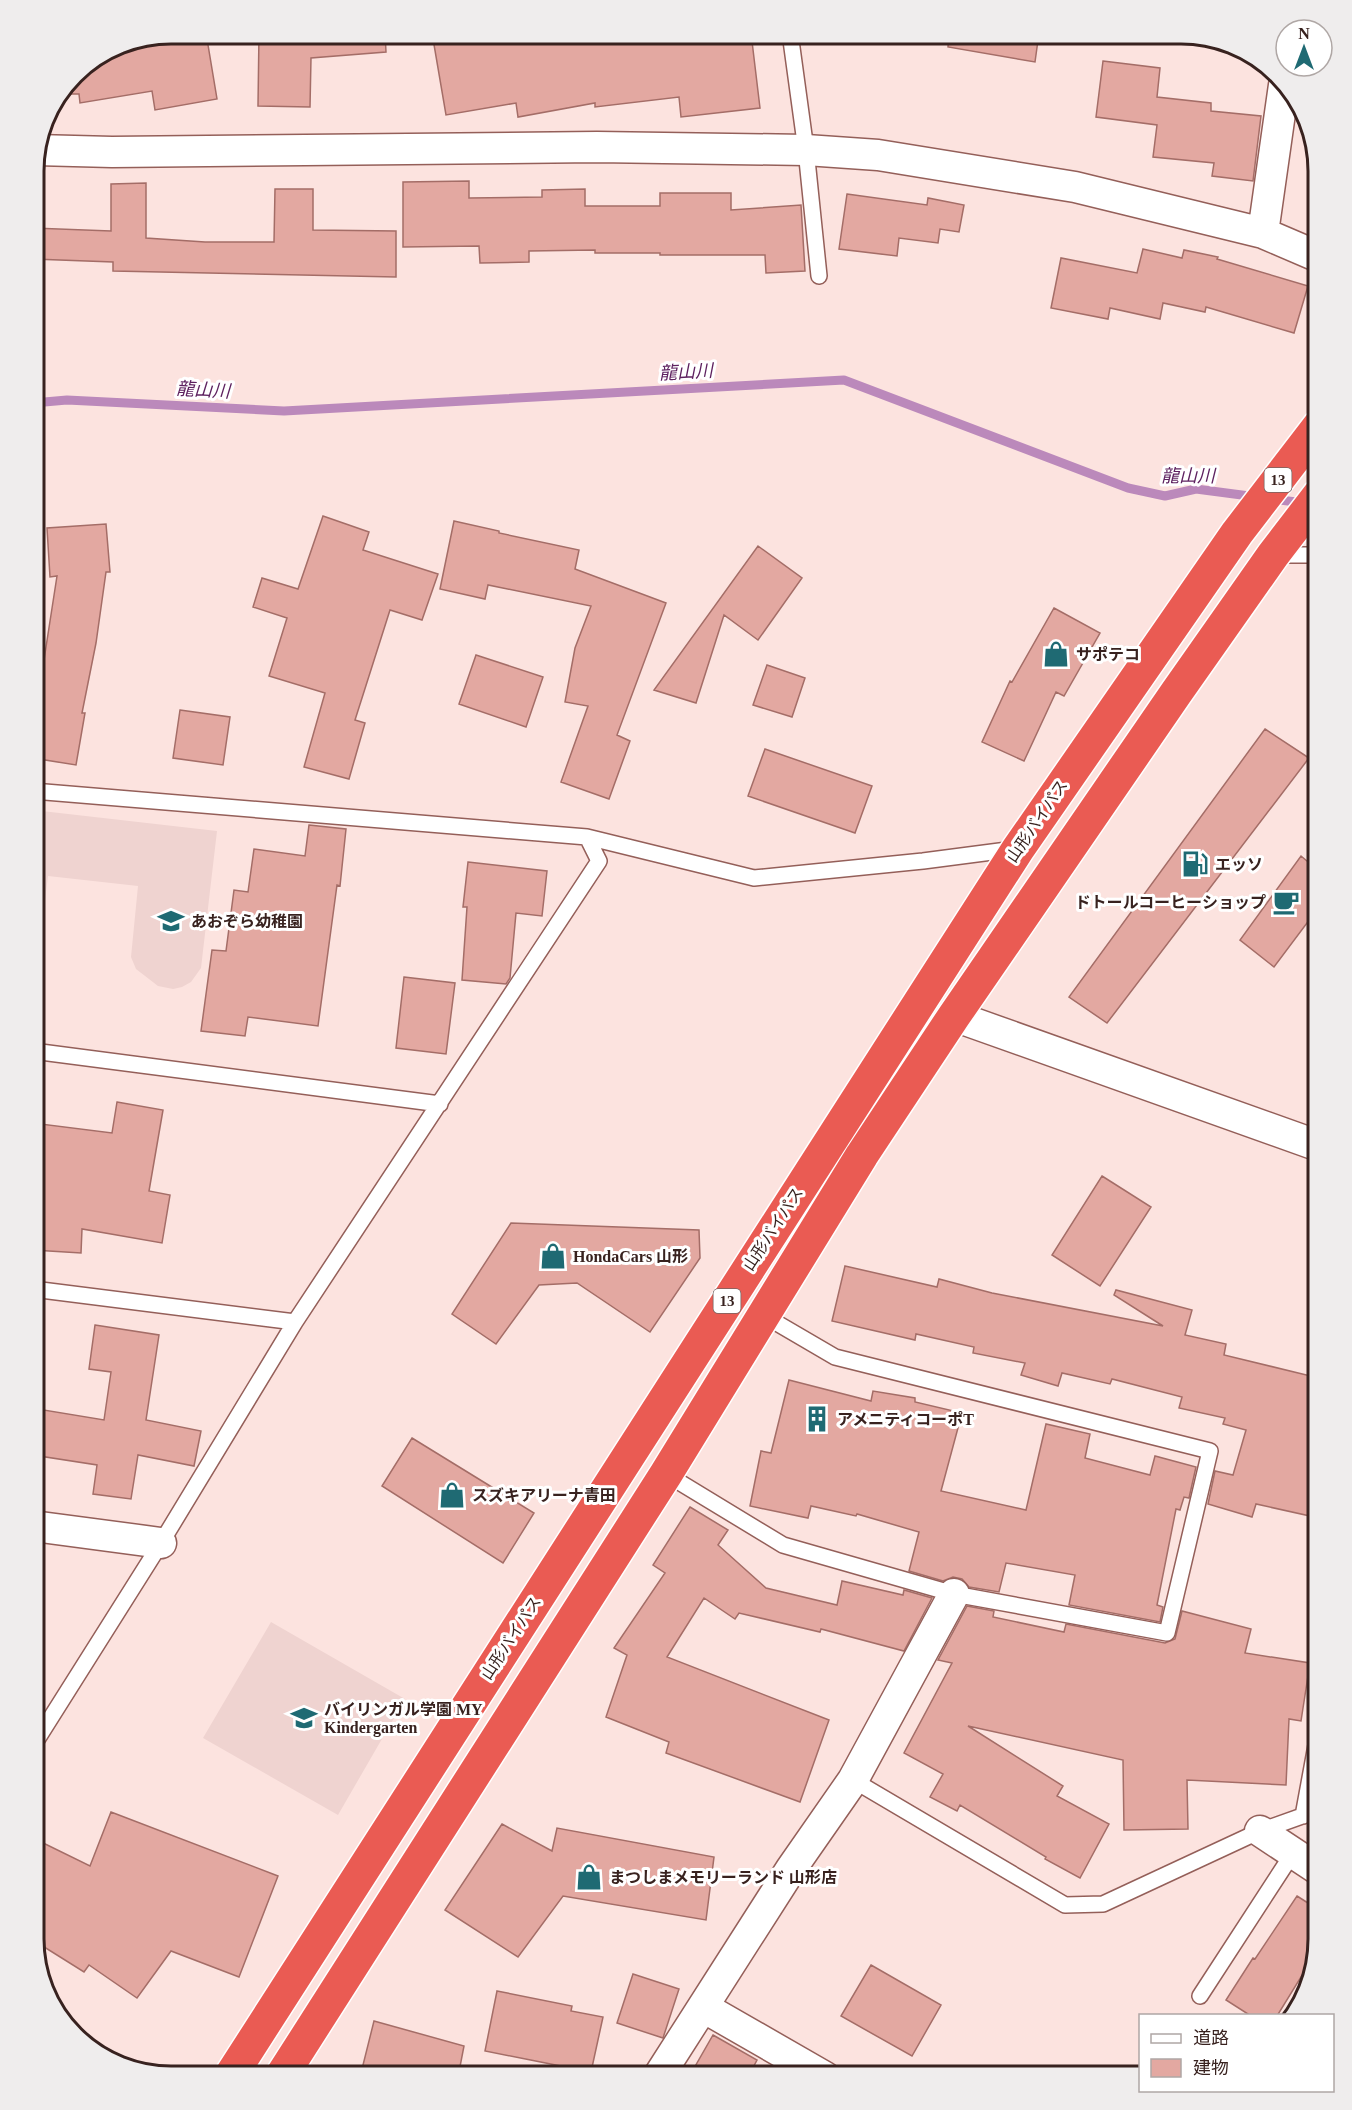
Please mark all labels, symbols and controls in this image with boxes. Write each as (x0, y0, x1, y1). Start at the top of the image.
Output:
north arrow (1274, 18, 1334, 78)
text: N (1298, 25, 1310, 42)
water label: 龍山川 (659, 360, 715, 383)
water label: 龍山川 (176, 379, 232, 402)
water label: 龍山川 (1161, 466, 1217, 486)
road number: 13 (1264, 468, 1292, 492)
shop icon: サポテコ (1041, 639, 1071, 669)
place label: サポテコ (1076, 646, 1140, 663)
street label: 山形バイパス (1003, 777, 1071, 865)
fuel station icon: エッソ (1180, 849, 1210, 879)
place label: エッソ (1215, 856, 1263, 873)
cafe icon: ドトールコーヒーショップ (1271, 887, 1301, 917)
place label: ドトールコーヒーショップ (1075, 894, 1266, 911)
school or university icon: あおぞら幼稚園 (156, 906, 186, 936)
place label: あおぞら幼稚園 (191, 913, 303, 930)
street label: 山形バイパス (740, 1184, 806, 1274)
shop icon: HondaCars 山形 (538, 1241, 568, 1271)
place label: HondaCars 山形 (573, 1248, 688, 1265)
road number: 13 (714, 1289, 740, 1313)
building icon: アメニティコーポT (802, 1404, 832, 1434)
place label: アメニティコーポT (837, 1411, 974, 1428)
shop icon: スズキアリーナ青田 (437, 1480, 467, 1510)
place label: スズキアリーナ青田 (472, 1487, 616, 1504)
street label: 山形バイパス (478, 1593, 544, 1683)
place label: バイリンガル学園 MY Kindergarten (324, 1701, 483, 1737)
school or university icon: バイリンガル学園 MY Kindergarten (289, 1703, 319, 1733)
shop icon: まつしまメモリーランド 山形店 (574, 1862, 604, 1892)
place label: まつしまメモリーランド 山形店 (609, 1869, 837, 1886)
legend (1139, 2014, 1334, 2092)
text: 道路 (1193, 2028, 1229, 2048)
text: 建物 (1193, 2058, 1229, 2078)

